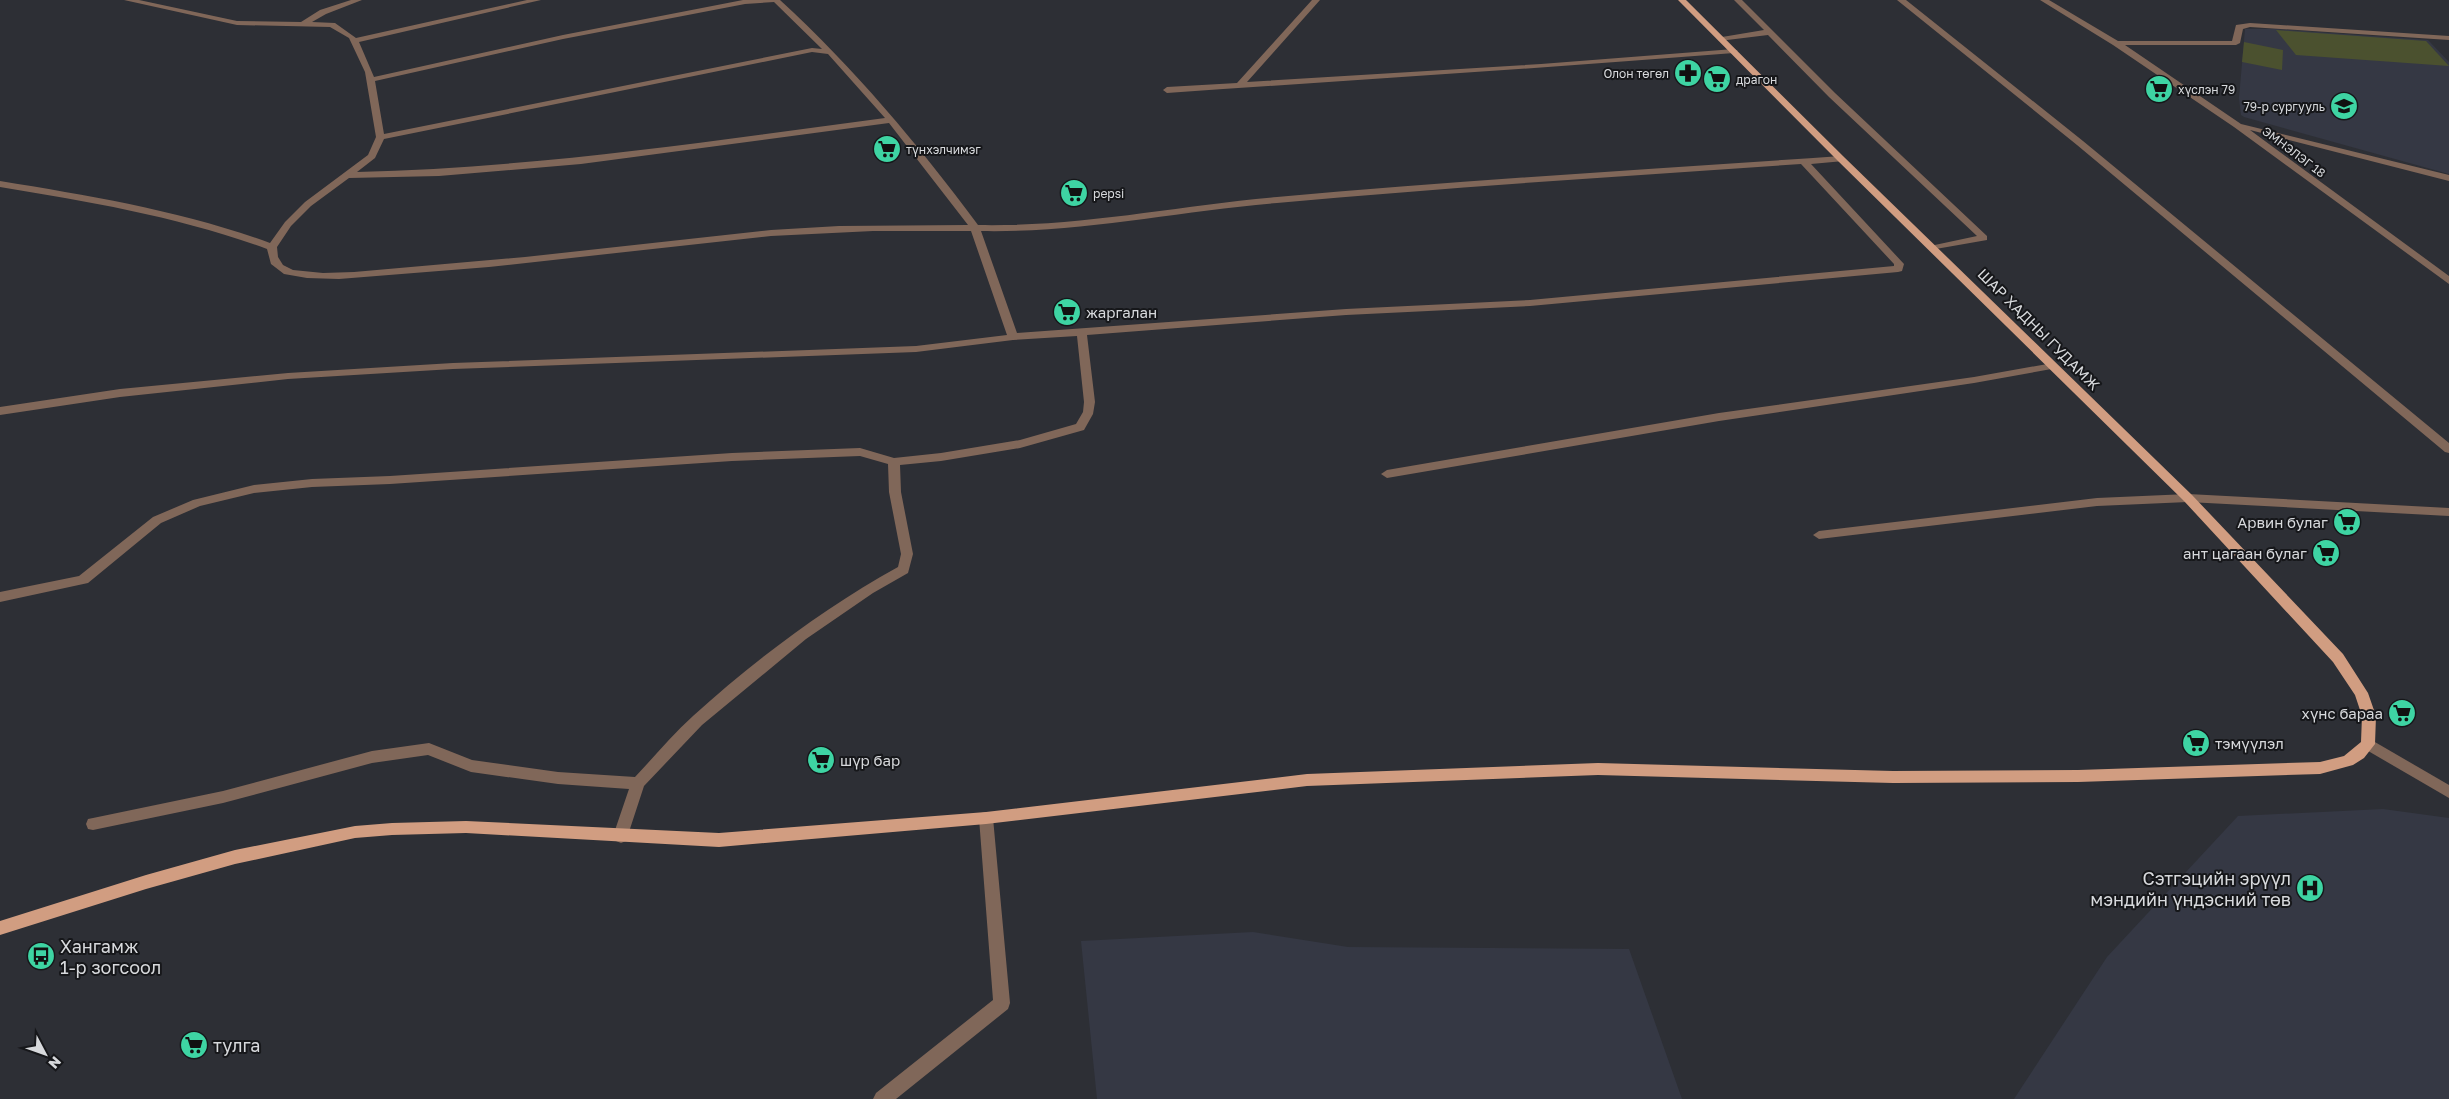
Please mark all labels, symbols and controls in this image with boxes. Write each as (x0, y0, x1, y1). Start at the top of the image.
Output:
pharmacy icon: Олон төгөл (1673, 58, 1703, 88)
supermarket icon: драгон (1702, 64, 1732, 94)
place label: Олон төгөл (1603, 66, 1669, 81)
place label: драгон (1736, 72, 1777, 87)
supermarket icon: хүслэн 79 (2144, 74, 2174, 104)
place label: хүслэн 79 (2178, 82, 2235, 97)
school or university icon: 79-р сургууль (2329, 91, 2359, 121)
place label: 79-р сургууль (2243, 99, 2325, 114)
street label: ЭМНЭЛЭГ 18 (2259, 123, 2329, 181)
supermarket icon: түнхэлчимэг (872, 134, 902, 164)
place label: түнхэлчимэг (906, 142, 981, 157)
supermarket icon: pepsi (1059, 178, 1089, 208)
place label: pepsi (1093, 186, 1124, 201)
street label: ШАР ХАДНЫ ГУДАМЖ (1974, 264, 2104, 394)
supermarket icon: жаргалан (1052, 297, 1082, 327)
place label: жаргалан (1086, 303, 1157, 321)
supermarket icon: Арвин булаг (2332, 507, 2362, 537)
place label: Арвин булаг (2237, 513, 2328, 531)
supermarket icon: ант цагаан булаг (2311, 538, 2341, 568)
place label: ант цагаан булаг (2183, 544, 2307, 562)
supermarket icon: хүнс бараа (2387, 698, 2417, 728)
place label: хүнс бараа (2302, 704, 2383, 723)
supermarket icon: тэмүүлэл (2181, 728, 2211, 758)
place label: тэмүүлэл (2215, 734, 2284, 753)
supermarket icon: шүр бар (806, 745, 836, 775)
place label: шүр бар (840, 751, 900, 770)
place label: Сэтгэцийн эрүүл мэндийн үндэсний төв (2090, 867, 2291, 910)
hospital icon: Сэтгэцийн эрүүл мэндийн үндэсний төв (2295, 873, 2325, 903)
place label: Хангамж 1-р зогсоол (60, 935, 161, 978)
bus stop icon: Хангамж 1-р зогсоол (26, 941, 56, 971)
north arrow (20, 1029, 70, 1079)
supermarket icon: тулга (179, 1030, 209, 1060)
place label: тулга (213, 1034, 261, 1056)
text: N (45, 1053, 65, 1072)

